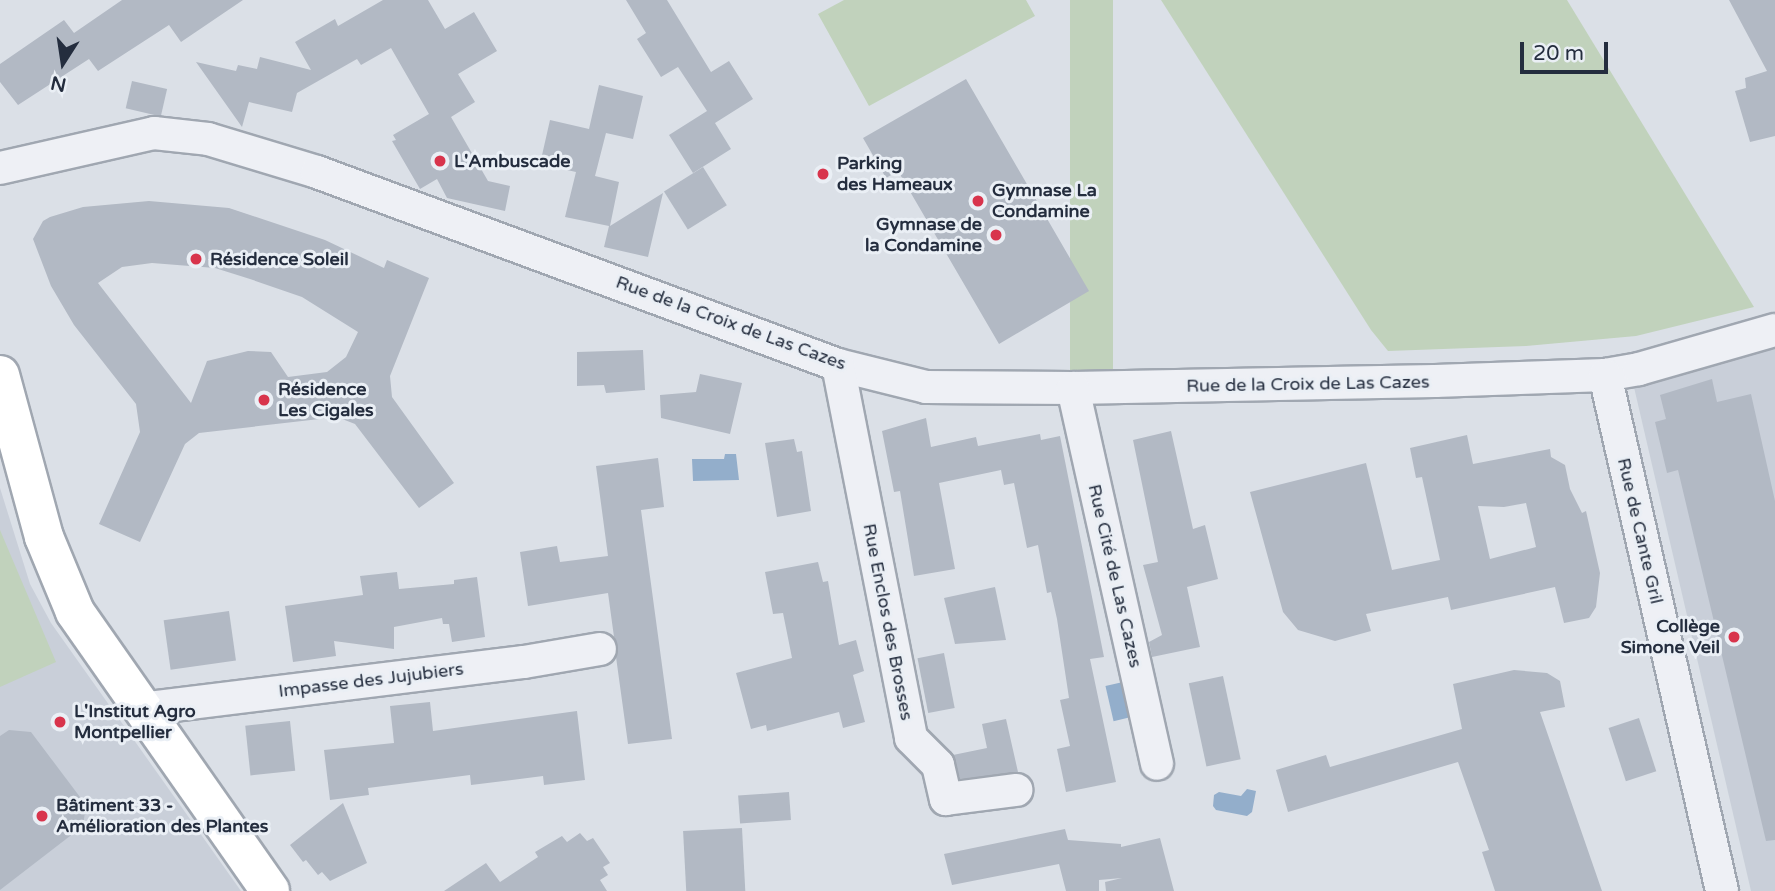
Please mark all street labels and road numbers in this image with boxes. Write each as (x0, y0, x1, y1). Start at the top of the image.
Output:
street label: Rue de la Croix de Las Cazes (613, 271, 849, 375)
street label: Rue de la Croix de Las Cazes (1186, 371, 1430, 397)
street label: Rue de Cante Gril (1613, 456, 1667, 606)
street label: Rue Cité de Las Cazes (1083, 482, 1147, 670)
street label: Rue Enclos des Brosses (858, 522, 918, 722)
street label: Impasse des Jujubiers (277, 658, 465, 702)

